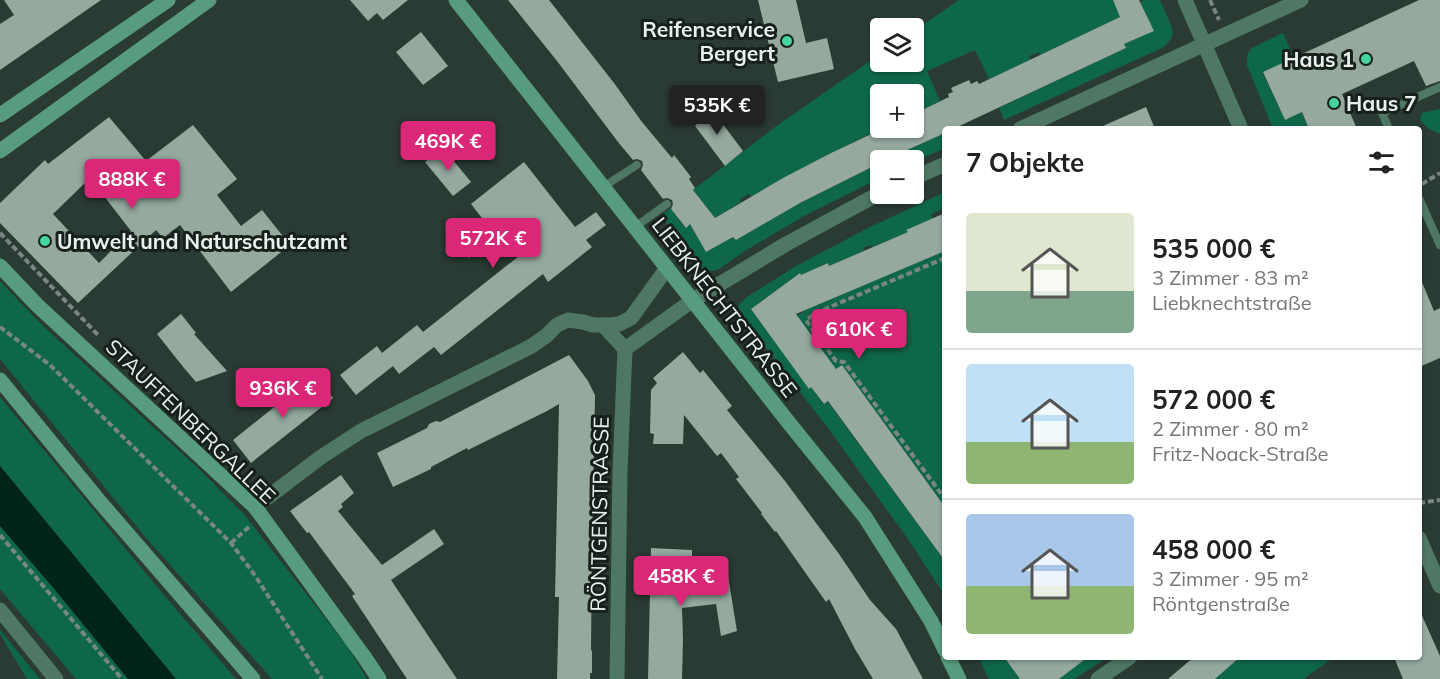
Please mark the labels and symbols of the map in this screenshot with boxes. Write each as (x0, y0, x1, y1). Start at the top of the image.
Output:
place label: Reifenservice Bergert (642, 16, 775, 66)
marker: Reifenservice Bergert (780, 34, 794, 48)
place label: Haus 1 (1283, 46, 1354, 72)
marker: Haus 1 (1359, 52, 1373, 66)
pin: 535K € (668, 85, 766, 136)
place label: Haus 7 (1346, 90, 1417, 116)
marker: Haus 7 (1327, 96, 1341, 110)
pin: 469K € (399, 121, 497, 172)
pin: 888K € (83, 159, 181, 210)
street label: LIEBKNECHTSTRASSE (647, 212, 803, 402)
pin: 572K € (444, 218, 542, 269)
place label: Umwelt und Naturschutzamt (57, 228, 347, 254)
marker: Umwelt und Naturschutzamt (38, 234, 52, 248)
pin: 610K € (810, 309, 908, 360)
street label: STAUFFENBERGALLEE (101, 333, 281, 509)
pin: 936K € (234, 368, 332, 419)
street label: RÖNTGENSTRASSE (584, 416, 614, 612)
pin: 458K € (632, 556, 730, 607)

